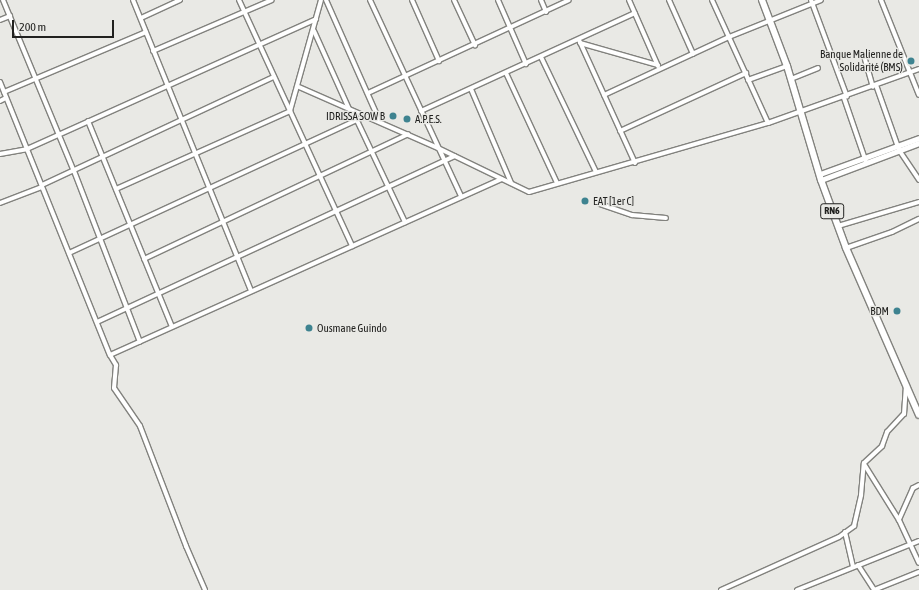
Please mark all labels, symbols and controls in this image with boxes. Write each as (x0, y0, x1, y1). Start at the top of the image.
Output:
scale bar (14, 12, 116, 38)
text: 200 m (19, 20, 46, 34)
place label: Banque Malienne de Solidarité (BMS) (820, 48, 903, 74)
marker: Banque Malienne de Solidarité (BMS) (906, 56, 916, 66)
place label: IDRISSA SOW B (326, 109, 385, 123)
marker: IDRISSA SOW B (388, 111, 398, 121)
place label: A.P.E.S. (415, 112, 442, 126)
marker: A.P.E.S. (402, 114, 412, 124)
place label: EAT [1er C] (593, 194, 634, 208)
marker: EAT [1er C] (580, 196, 590, 206)
road number: RN6 (820, 203, 844, 219)
place label: BDM (870, 304, 889, 318)
marker: BDM (892, 306, 902, 316)
place label: Ousmane Guindo (317, 321, 387, 335)
marker: Ousmane Guindo (304, 323, 314, 333)

